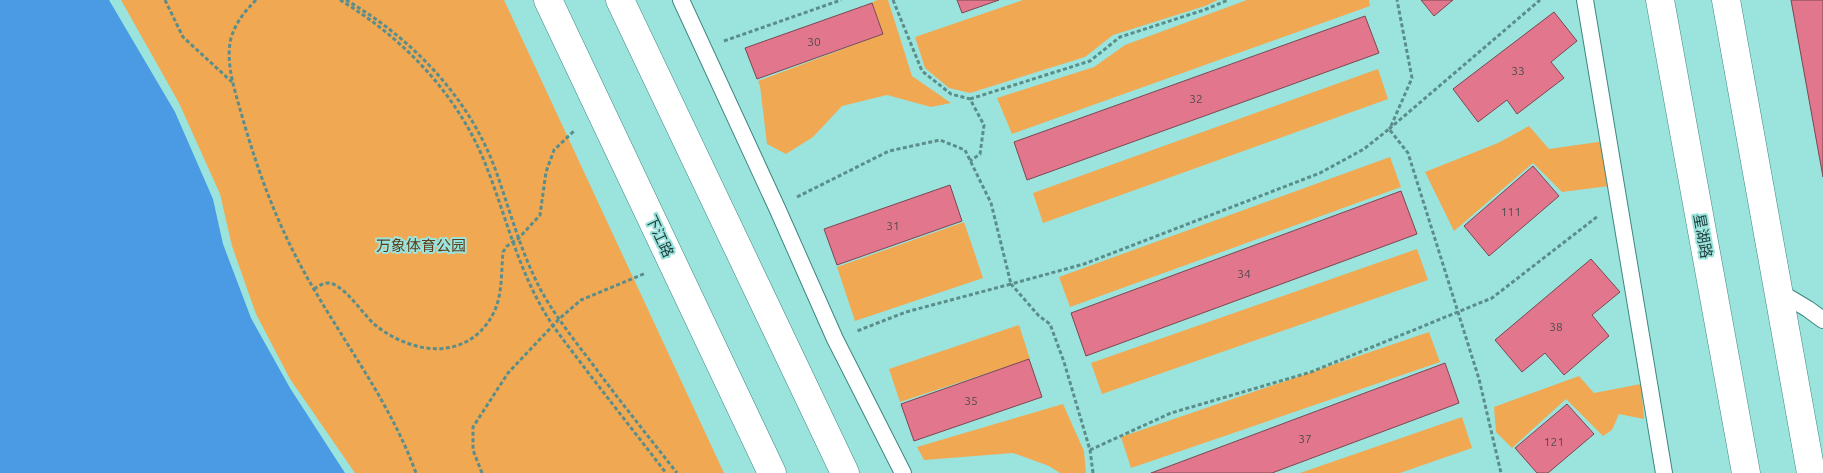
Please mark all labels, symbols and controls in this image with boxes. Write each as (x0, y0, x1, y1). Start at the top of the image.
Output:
house number: 30 (807, 35, 821, 48)
house number: 33 (1511, 64, 1525, 77)
house number: 32 (1189, 92, 1203, 105)
house number: 111 (1501, 205, 1521, 218)
street label: 下江路 (643, 212, 677, 260)
street label: 星湖路 (1691, 212, 1715, 260)
house number: 31 (886, 219, 900, 232)
park label: 万象体育公园 (376, 237, 466, 254)
house number: 34 (1237, 267, 1251, 280)
house number: 38 (1549, 320, 1563, 333)
house number: 35 (964, 394, 978, 407)
house number: 37 (1298, 432, 1312, 445)
house number: 121 (1544, 435, 1564, 448)

